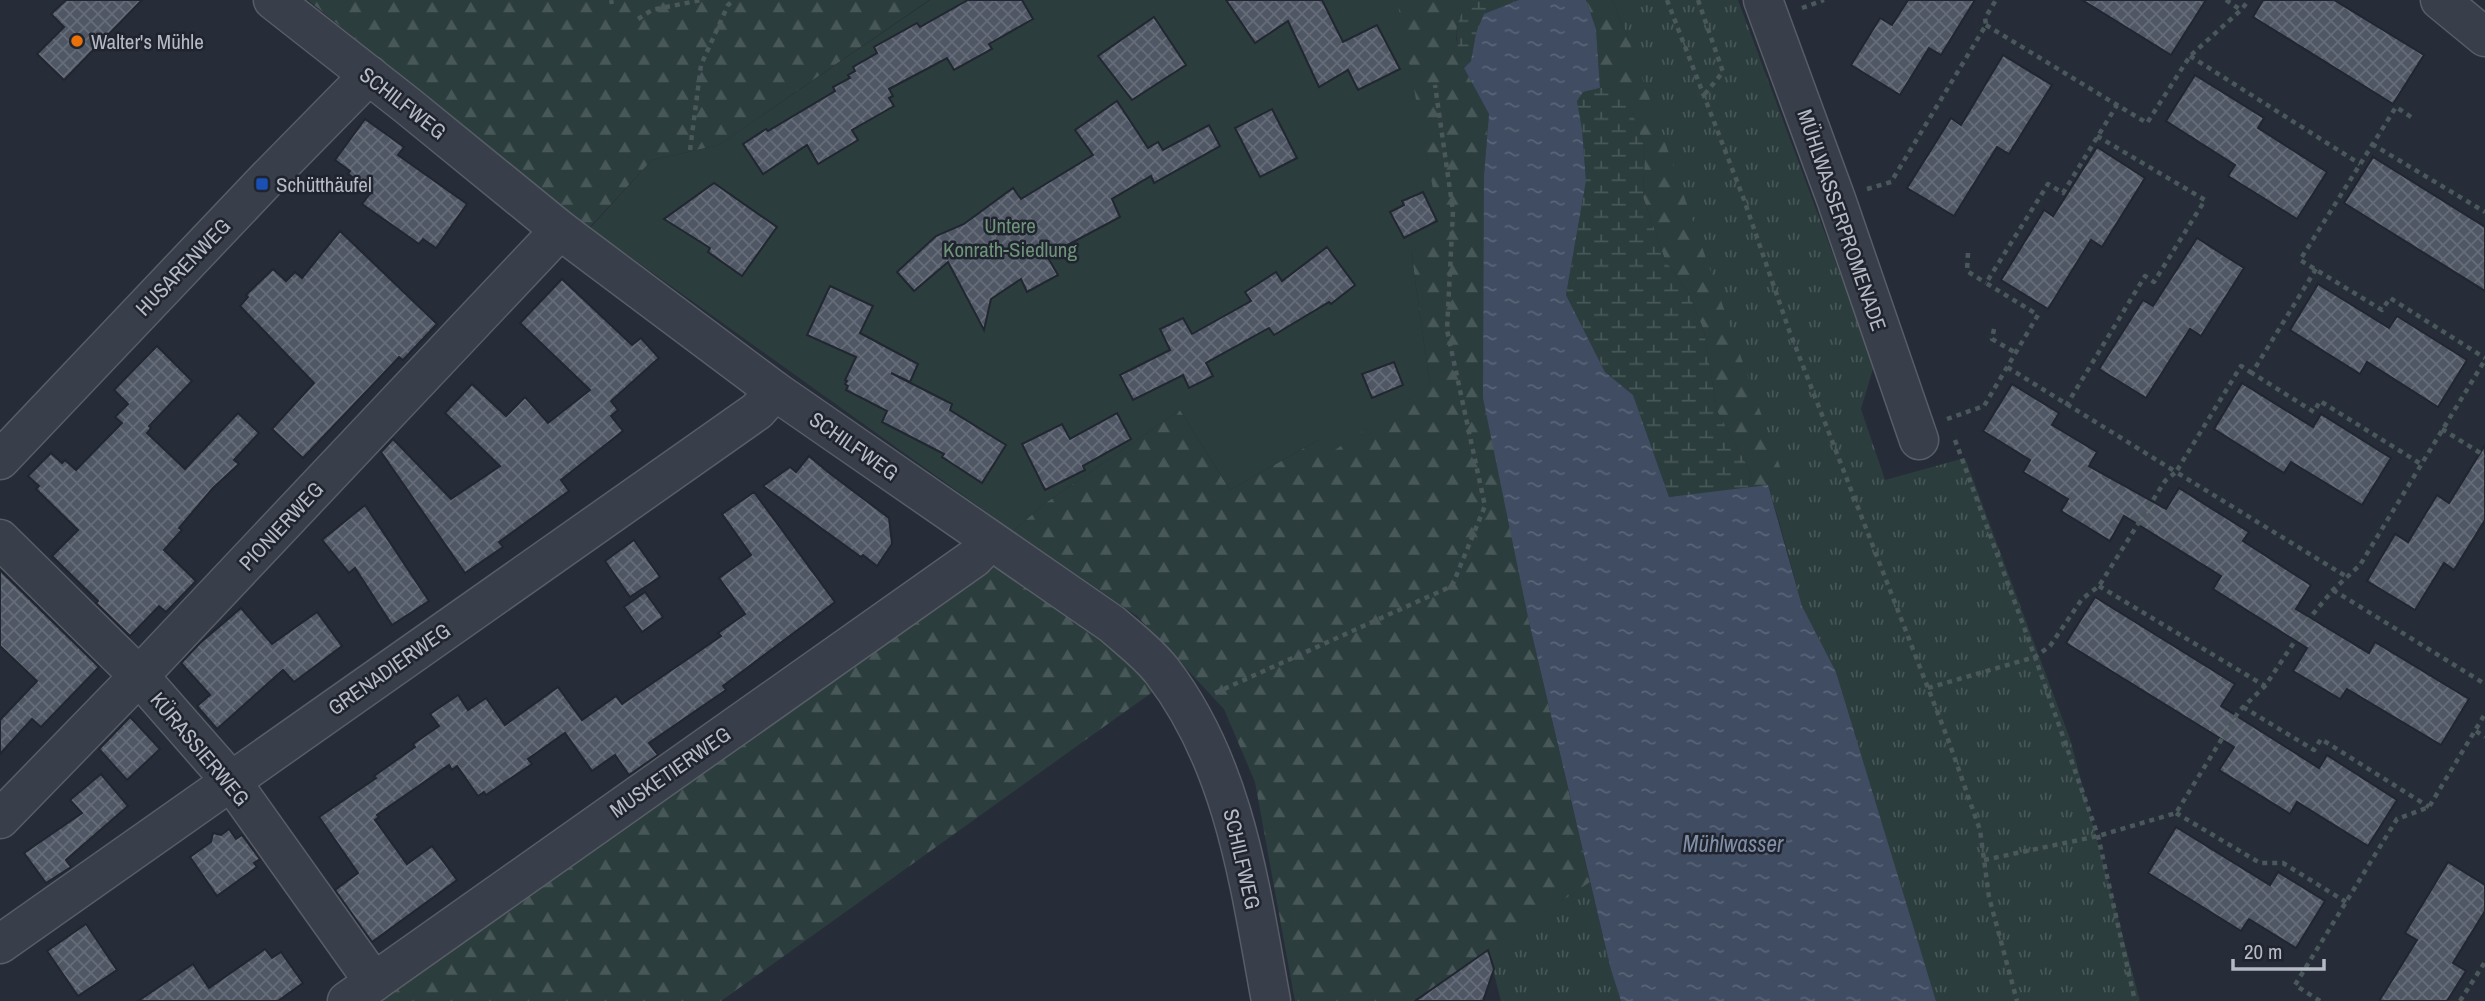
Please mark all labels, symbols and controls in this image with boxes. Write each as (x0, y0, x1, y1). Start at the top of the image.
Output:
place label: Walter's Mühle (91, 27, 204, 56)
marker: Walter's Mühle (69, 33, 85, 49)
street label: SCHILFWEG (354, 60, 452, 146)
street label: MÜHLWASSERPROMENADE (1790, 105, 1894, 335)
place label: Schütthäufel (276, 170, 372, 199)
marker: Schütthäufel (254, 176, 270, 192)
park label: Untere Konrath-Siedlung (943, 211, 1077, 264)
street label: HUSARENWEG (129, 212, 237, 322)
street label: SCHILFWEG (804, 405, 904, 487)
street label: PIONIERWEG (232, 475, 330, 577)
street label: GRENADIERWEG (322, 616, 456, 722)
street label: KÜRASSIERWEG (144, 686, 256, 812)
street label: MUSKETIERWEG (604, 720, 736, 824)
street label: SCHILFWEG (1216, 806, 1268, 912)
water label: Mühlwasser (1683, 828, 1784, 859)
scale bar (2233, 928, 2324, 972)
text: 20 m (2244, 937, 2282, 966)

